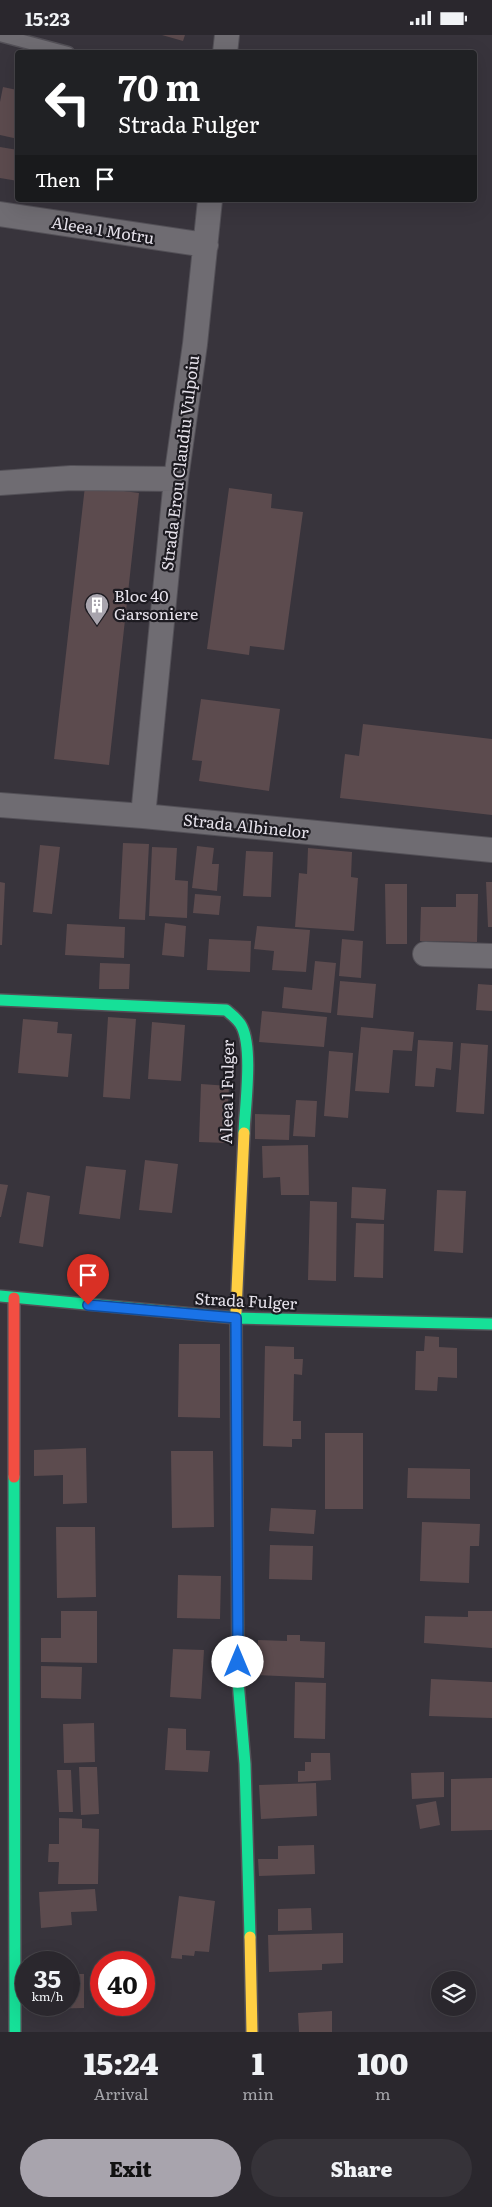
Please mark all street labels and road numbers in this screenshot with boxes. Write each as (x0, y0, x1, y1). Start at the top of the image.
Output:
street label: Aleea 1 Motru (50, 209, 156, 249)
street label: Strada Erou Claudiu Vulpoiu (154, 354, 204, 572)
street label: Strada Albinelor (182, 806, 310, 844)
street label: Aleea 1 Fulger (213, 1039, 239, 1144)
street label: Strada Fulger (194, 1285, 298, 1315)

